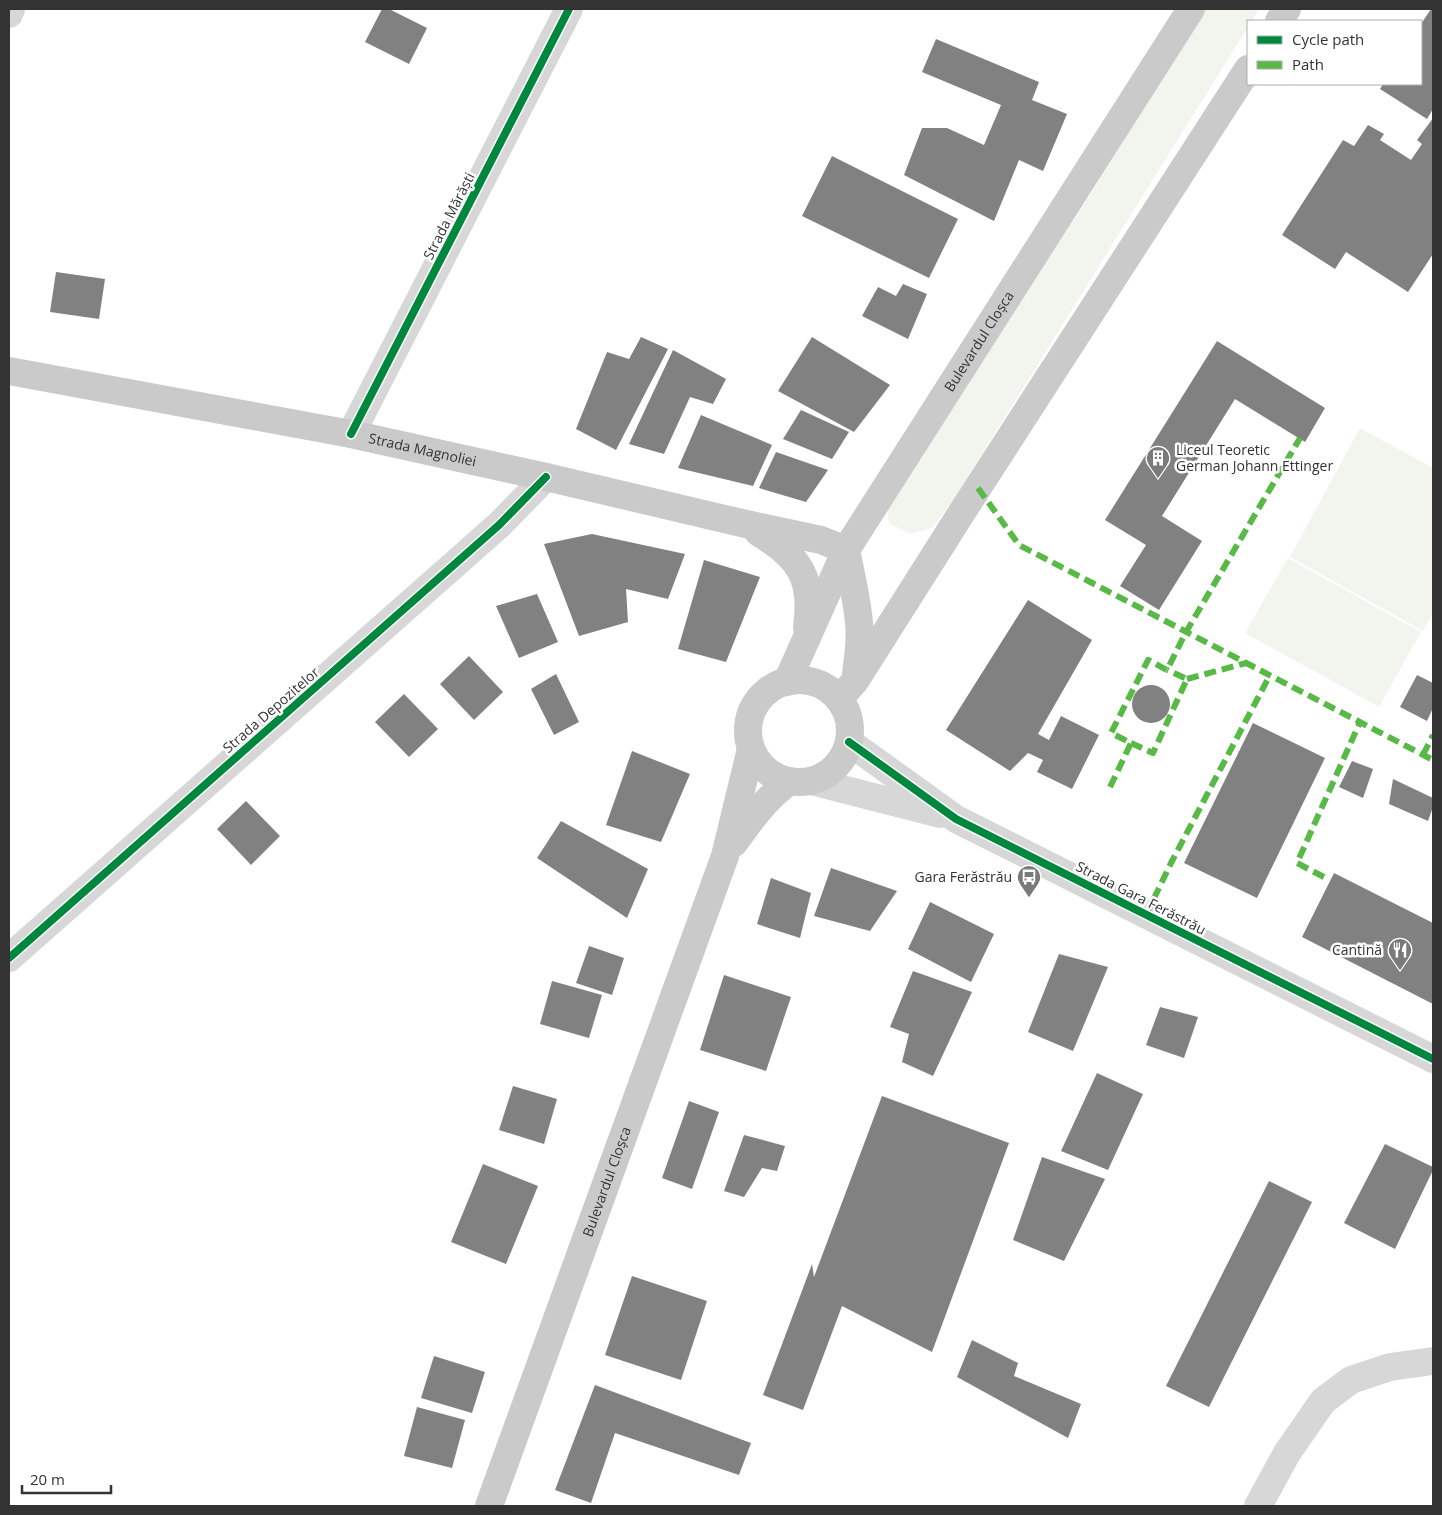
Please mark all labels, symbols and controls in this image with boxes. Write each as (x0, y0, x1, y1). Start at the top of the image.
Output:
legend (1247, 20, 1422, 85)
text: Cycle path (1292, 29, 1364, 49)
text: Path (1292, 54, 1324, 74)
street label: Strada Mărăști (418, 169, 479, 263)
street label: Bulevardul Cloșca (939, 287, 1018, 395)
street label: Strada Magnoliei (367, 428, 478, 470)
place label: Liceul Teoretic German Johann Ettinger (1176, 440, 1333, 475)
building icon: Liceul Teoretic German Johann Ettinger (1145, 445, 1171, 479)
street label: Strada Depozitelor (218, 662, 323, 757)
street label: Strada Gara Ferăstrău (1073, 856, 1210, 939)
bus stop icon: Gara Ferăstrău (1016, 864, 1042, 898)
place label: Gara Ferăstrău (915, 867, 1012, 886)
restaurant icon: Cantină (1387, 937, 1413, 971)
place label: Cantină (1332, 940, 1382, 959)
street label: Bulevardul Cloșca (578, 1124, 635, 1239)
scale bar (22, 1462, 111, 1494)
text: 20 m (30, 1469, 65, 1489)

